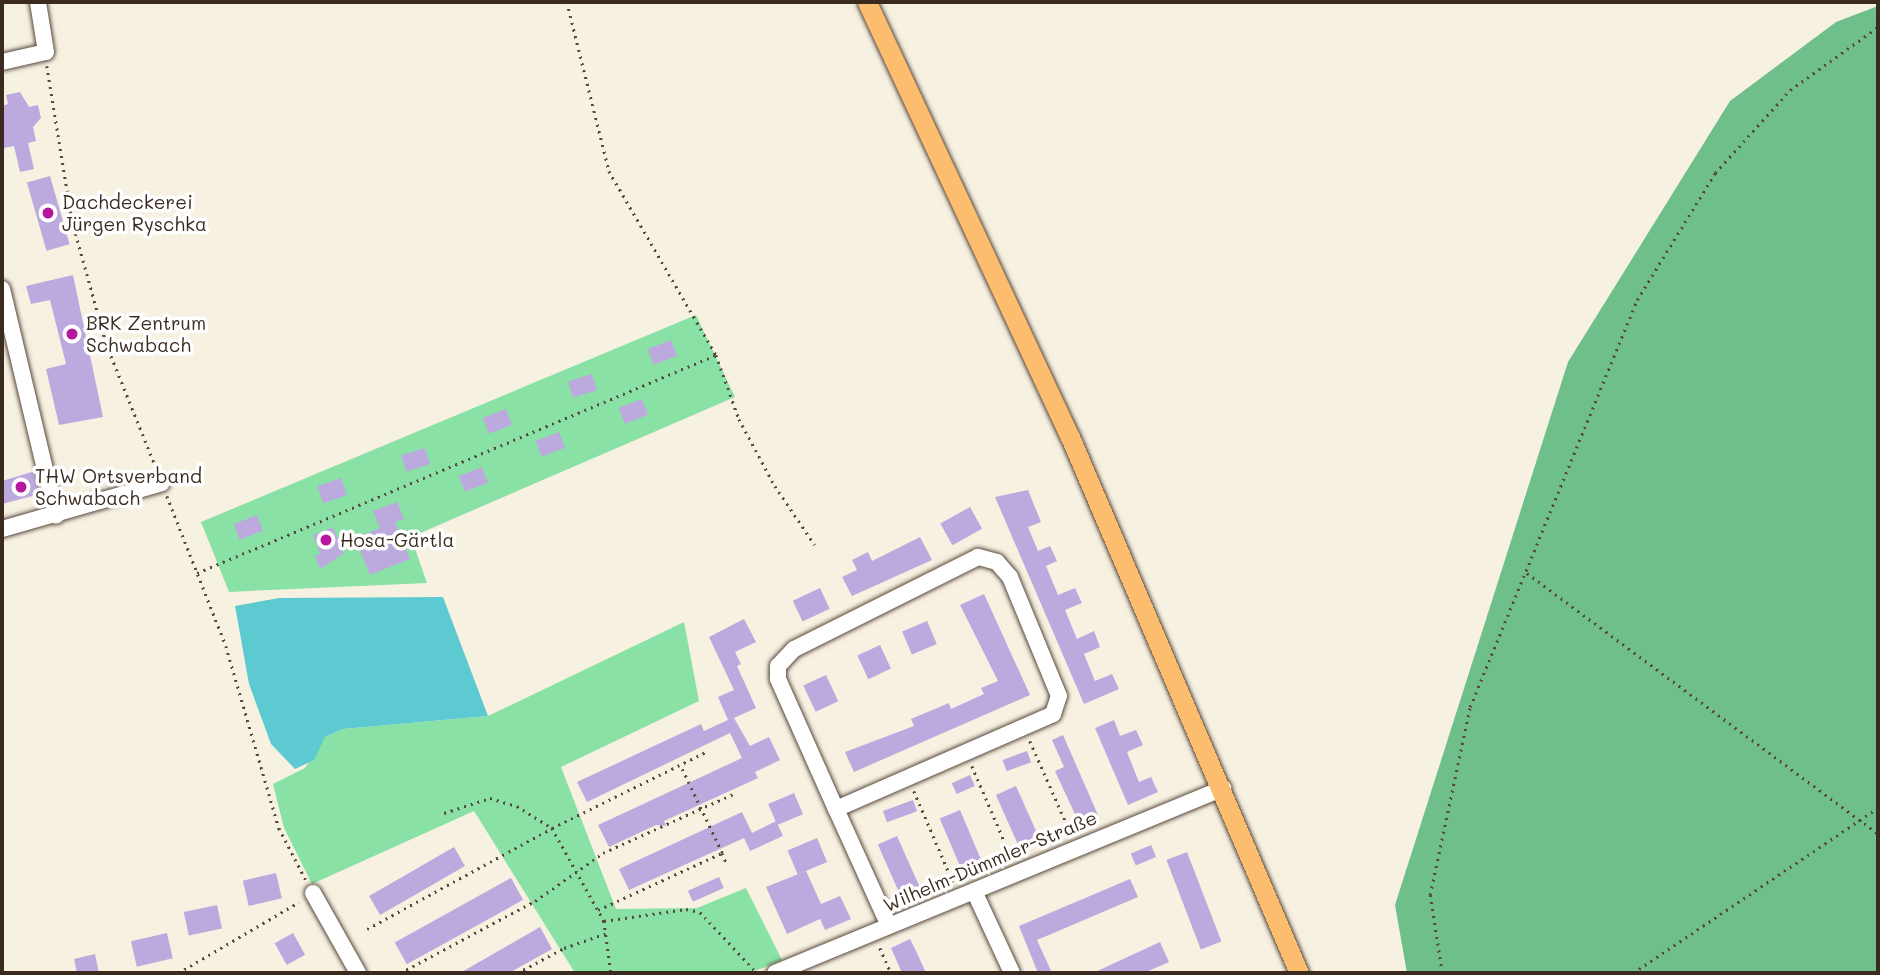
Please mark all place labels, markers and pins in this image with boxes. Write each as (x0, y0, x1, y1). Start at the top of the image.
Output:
place label: Dachdeckerei Jürgen Ryschka (62, 191, 207, 235)
marker: Dachdeckerei Jürgen Ryschka (40, 205, 56, 221)
place label: BRK Zentrum Schwabach (86, 312, 206, 356)
marker: BRK Zentrum Schwabach (64, 326, 80, 342)
place label: THW Ortsverband Schwabach (35, 465, 202, 509)
marker: THW Ortsverband Schwabach (13, 479, 29, 495)
place label: Hosa-Gärtla (340, 529, 454, 551)
marker: Hosa-Gärtla (318, 532, 334, 548)

